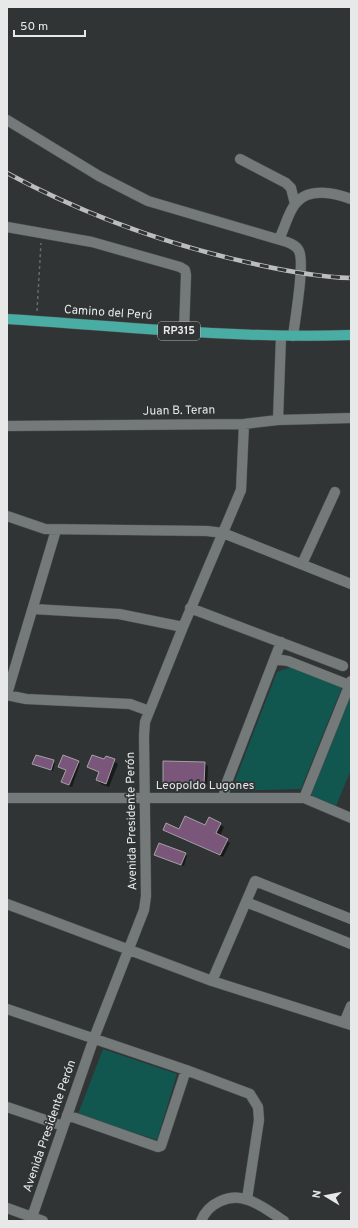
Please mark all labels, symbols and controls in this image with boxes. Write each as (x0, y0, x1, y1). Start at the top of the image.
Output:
scale bar (14, 12, 85, 38)
text: 50 m (20, 19, 48, 35)
street label: Camino del Perú (63, 302, 153, 324)
road number: RP315 (158, 322, 200, 340)
street label: Juan B. Teran (143, 402, 215, 420)
street label: Avenida Presidente Perón (123, 752, 141, 890)
street label: Leopoldo Lugones (156, 778, 254, 794)
street label: Avenida Presidente Perón (20, 1058, 80, 1194)
north arrow (306, 1176, 346, 1216)
text: N (310, 1189, 325, 1200)

